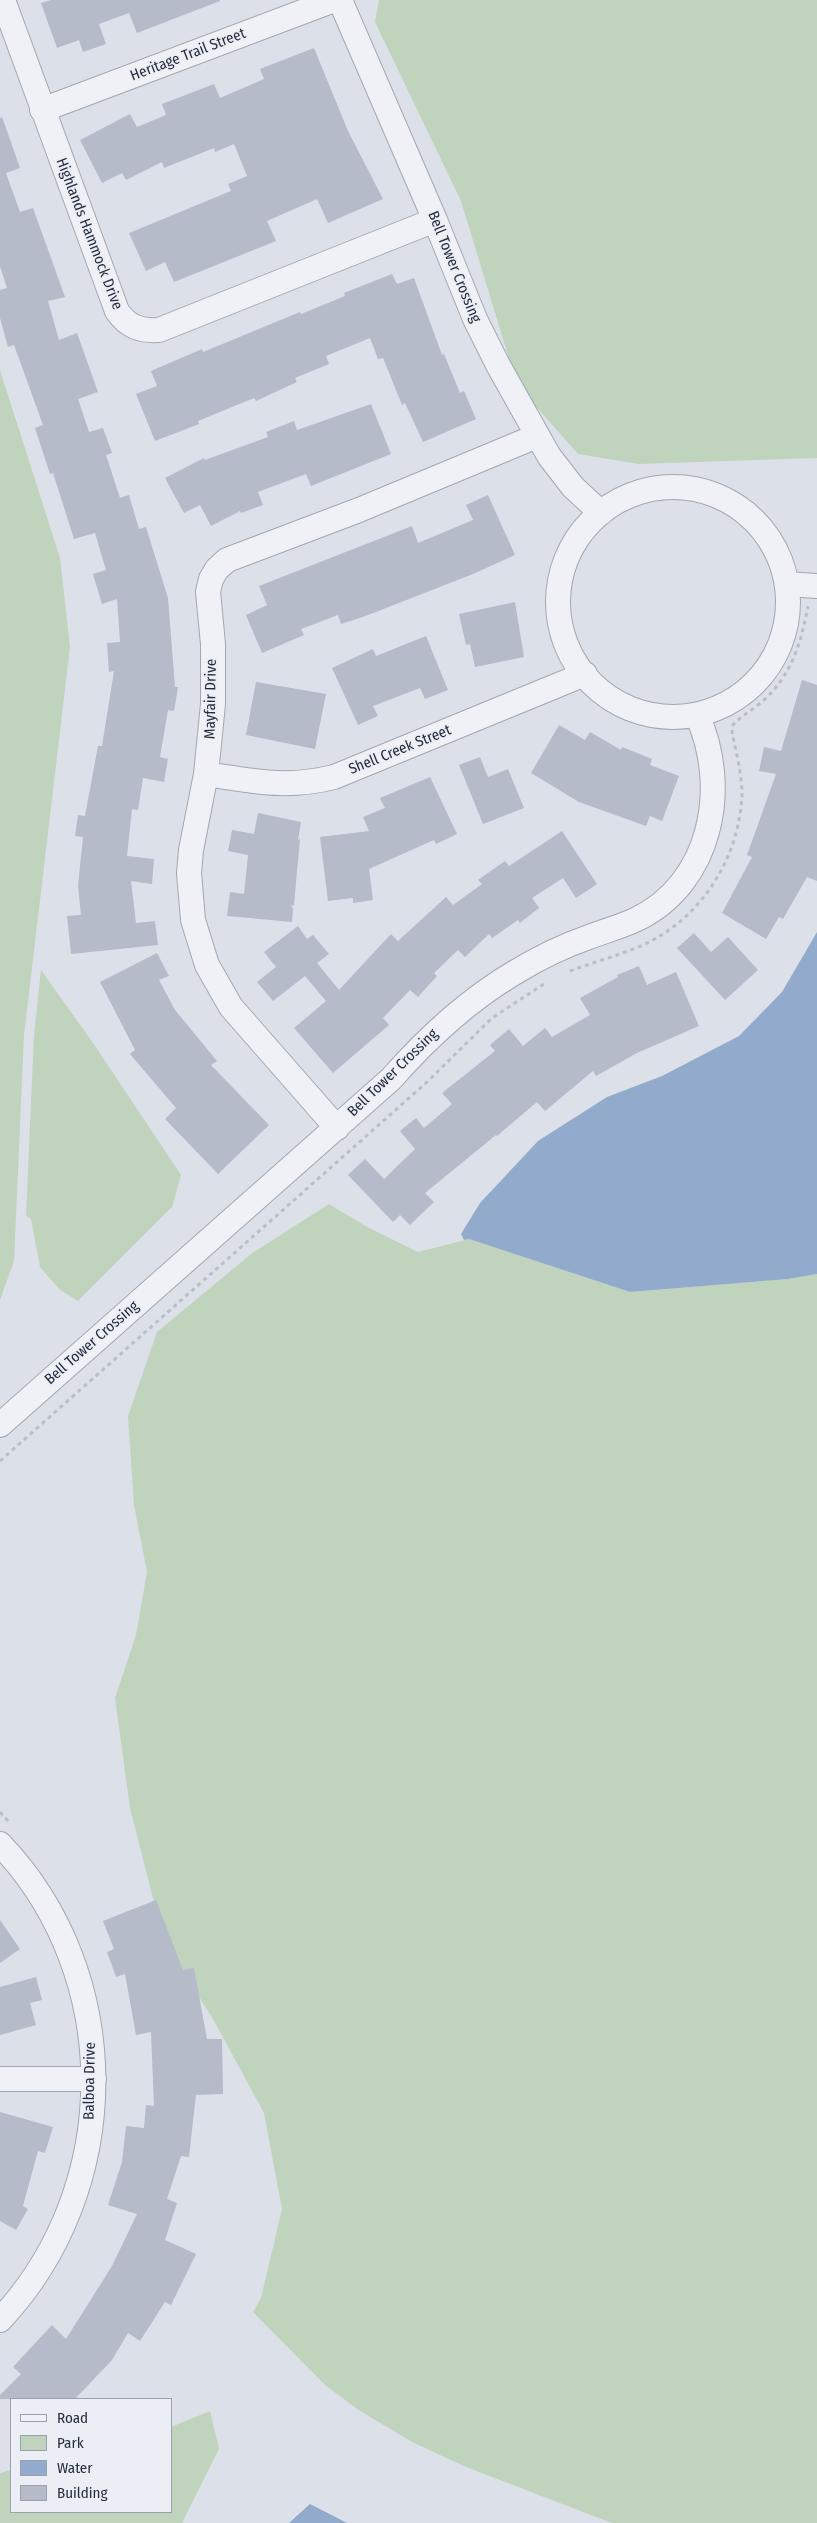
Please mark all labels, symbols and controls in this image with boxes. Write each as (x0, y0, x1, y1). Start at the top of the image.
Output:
street label: Heritage Trail Street (128, 25, 248, 85)
street label: Highlands Hammock Drive (52, 156, 126, 312)
street label: Bell Tower Crossing (423, 209, 485, 325)
street label: Mayfair Drive (201, 659, 221, 739)
street label: Shell Creek Street (346, 721, 454, 779)
street label: Bell Tower Crossing (344, 1025, 442, 1121)
street label: Bell Tower Crossing (41, 1297, 143, 1389)
street label: Balboa Drive (80, 2042, 100, 2120)
legend (10, 2398, 172, 2513)
text: Road (57, 2409, 88, 2427)
text: Park (57, 2434, 84, 2452)
text: Water (57, 2459, 92, 2477)
text: Building (57, 2484, 108, 2502)

